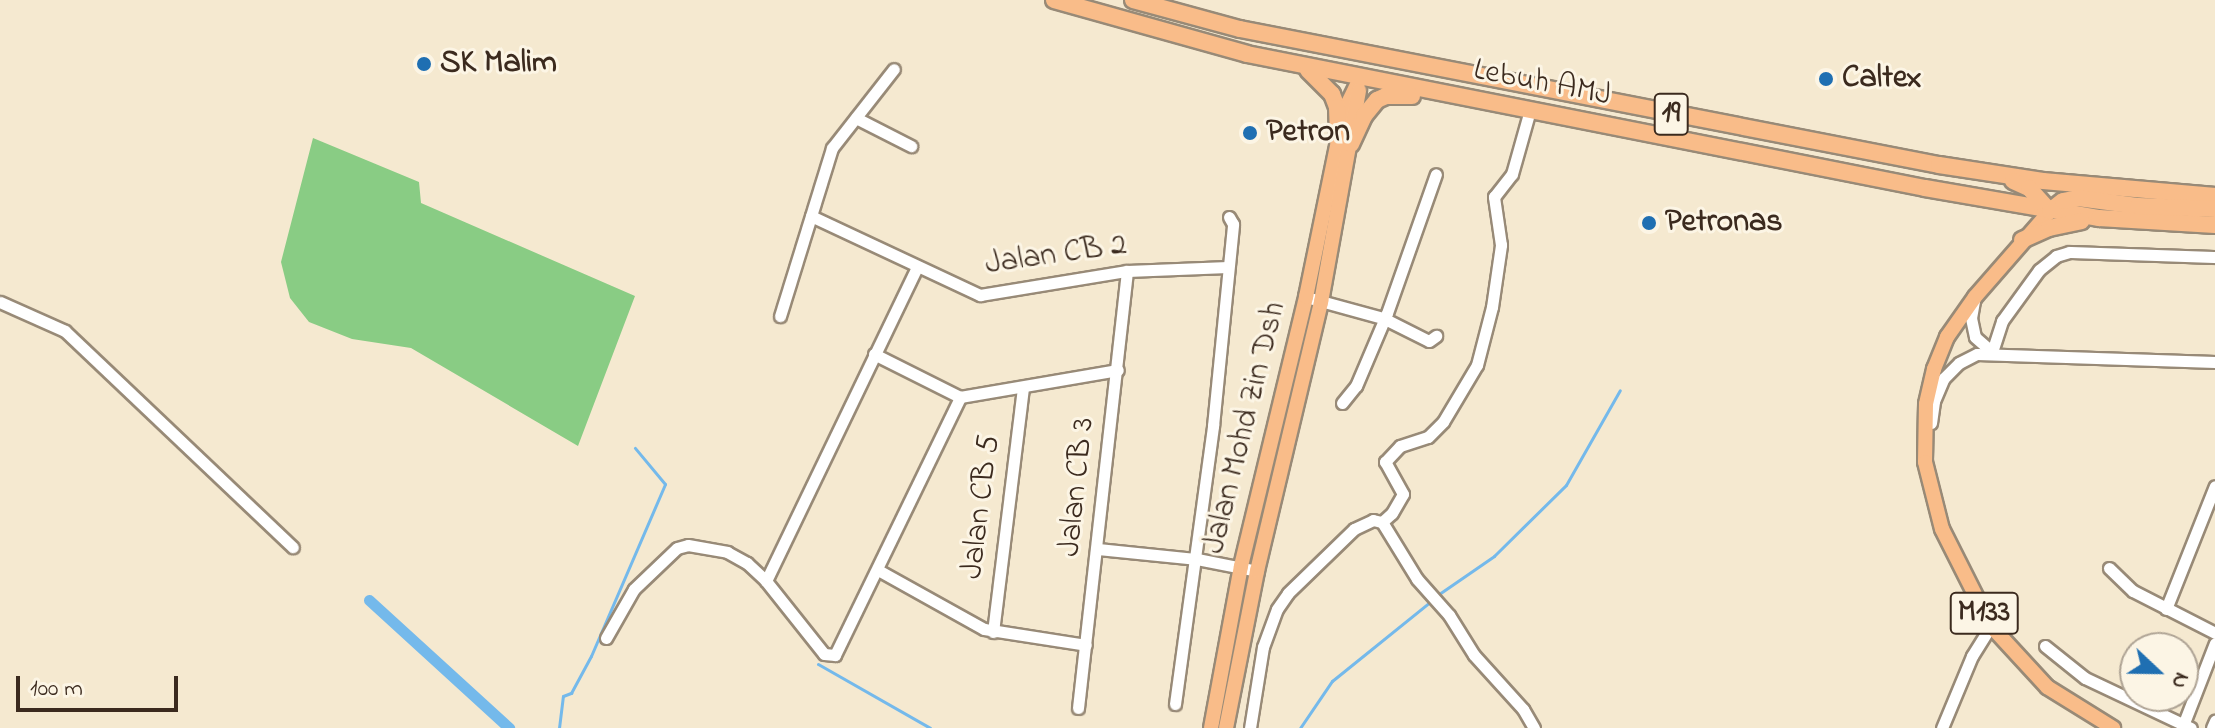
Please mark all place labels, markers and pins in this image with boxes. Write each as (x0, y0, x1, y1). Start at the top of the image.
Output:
place label: SK Malim (440, 45, 557, 83)
marker: SK Malim (415, 55, 433, 73)
place label: Caltex (1842, 60, 1922, 98)
marker: Caltex (1817, 70, 1835, 88)
place label: Petron (1266, 114, 1350, 152)
marker: Petron (1241, 124, 1259, 142)
place label: Petronas (1665, 204, 1783, 242)
marker: Petronas (1640, 214, 1658, 232)

